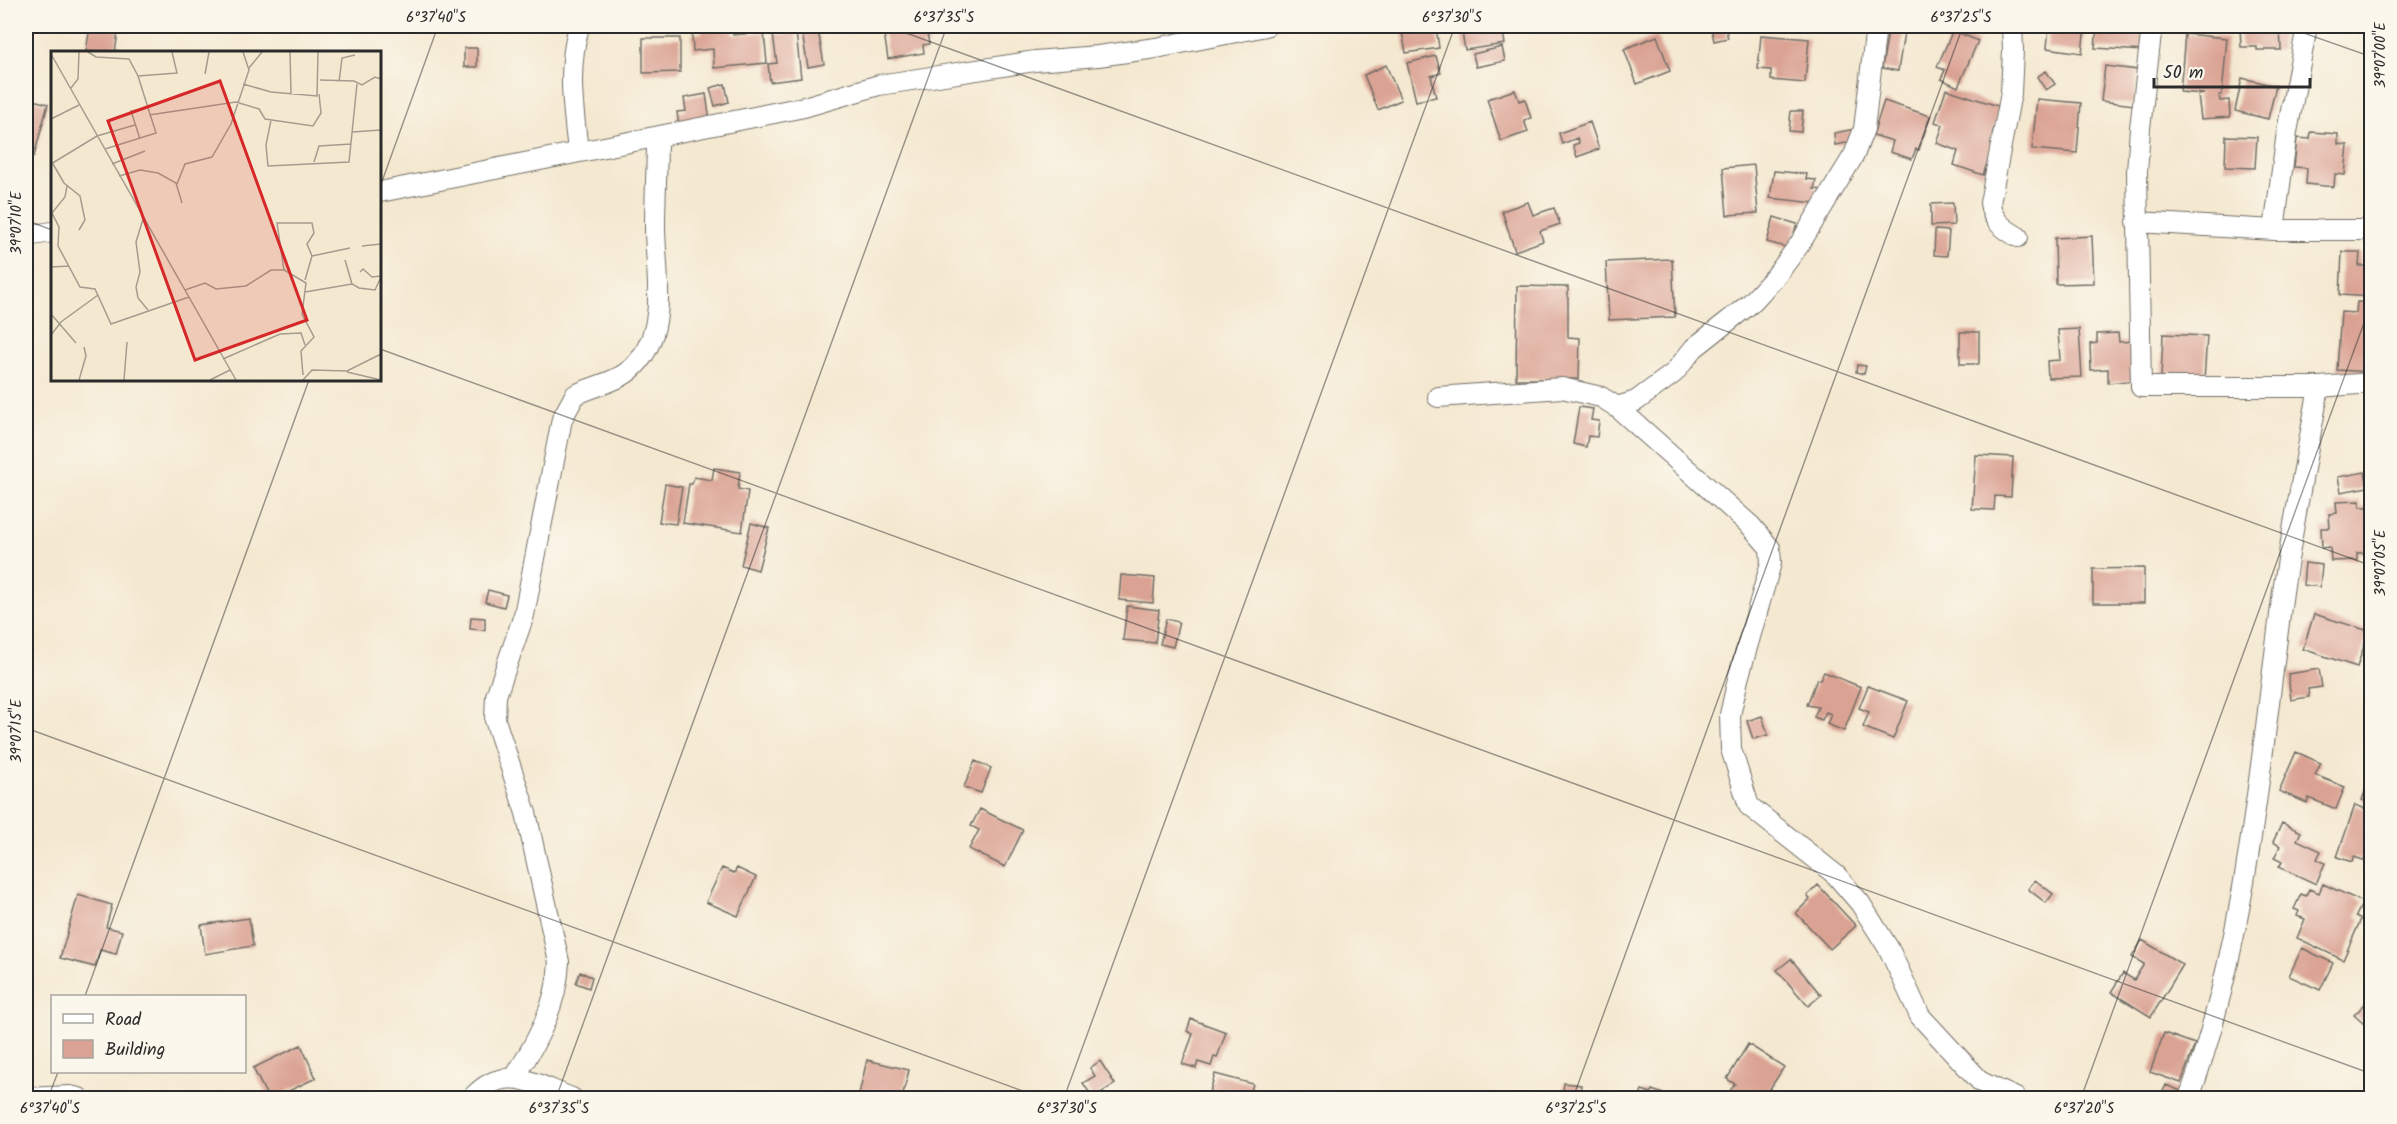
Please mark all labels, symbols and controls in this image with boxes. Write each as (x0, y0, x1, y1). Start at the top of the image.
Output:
text: 6°37'40"S (406, 6, 466, 30)
text: 6°37'35"S (914, 6, 974, 30)
text: 6°37'30"S (1422, 6, 1482, 30)
text: 6°37'25"S (1931, 6, 1991, 30)
text: 39°07'00"E (2369, 21, 2393, 88)
inset map (51, 51, 381, 381)
scale bar (2154, 51, 2310, 89)
text: 50 m (2163, 59, 2203, 88)
text: 39°07'10"E (5, 190, 29, 255)
text: 39°07'05"E (2369, 528, 2393, 596)
text: 39°07'15"E (5, 698, 29, 763)
legend (51, 995, 246, 1073)
text: Road (105, 1006, 142, 1035)
text: Building (105, 1036, 165, 1065)
text: 6°37'40"S (20, 1097, 80, 1121)
text: 6°37'35"S (529, 1097, 589, 1121)
text: 6°37'30"S (1037, 1097, 1097, 1121)
text: 6°37'25"S (1546, 1097, 1606, 1121)
text: 6°37'20"S (2054, 1097, 2114, 1121)

